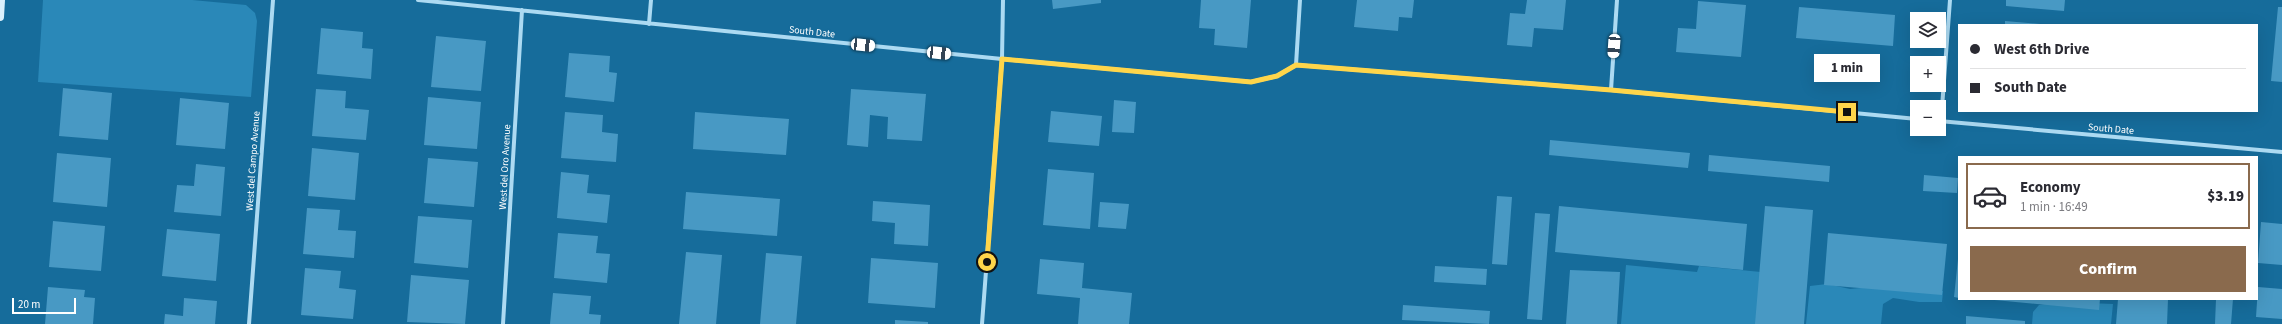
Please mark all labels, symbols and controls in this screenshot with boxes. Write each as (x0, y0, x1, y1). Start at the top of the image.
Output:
map controls (1910, 12, 1946, 136)
button: layers (1910, 12, 1946, 48)
street label: South Date (788, 23, 836, 41)
car (1607, 34, 1621, 58)
car (850, 38, 876, 52)
text: West 6th Drive (1994, 39, 2089, 60)
car (926, 46, 952, 60)
callout: 1 min (1814, 54, 1880, 82)
button: + (1910, 56, 1946, 92)
text: 1 min (1831, 59, 1863, 77)
text: South Date (1994, 77, 2067, 98)
button: − (1910, 100, 1946, 136)
route end (1838, 103, 1856, 121)
street label: West del Campo Avenue (243, 111, 263, 211)
street label: South Date (2087, 120, 2135, 138)
street label: West del Oro Avenue (496, 124, 514, 210)
text: Economy (2020, 177, 2081, 198)
icon: car (1972, 178, 2008, 214)
text: $3.19 (2207, 186, 2244, 207)
text: 1 min · 16:49 (2020, 198, 2088, 216)
button: Confirm (1970, 246, 2246, 292)
route start (978, 253, 996, 271)
scale bar (12, 296, 76, 315)
text: 20 m (18, 297, 40, 312)

